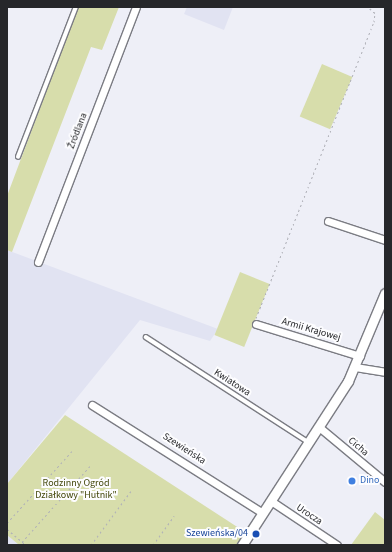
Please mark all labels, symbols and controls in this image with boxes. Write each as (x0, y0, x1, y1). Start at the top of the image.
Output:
street label: Źródlana (66, 111, 90, 151)
street label: Armii Krajowej (280, 316, 342, 344)
street label: Kwiatowa (212, 367, 252, 399)
street label: Szewieńska (160, 431, 208, 467)
street label: Cicha (345, 435, 371, 459)
place label: Dino (360, 475, 379, 487)
marker: Dino (347, 476, 357, 486)
park label: Rodzinny Ogród Działkowy "Hutnik" (35, 477, 117, 500)
street label: Urocza (294, 502, 324, 528)
place label: Szewieńska/04 (186, 528, 248, 540)
marker: Szewieńska/04 (251, 529, 261, 539)

